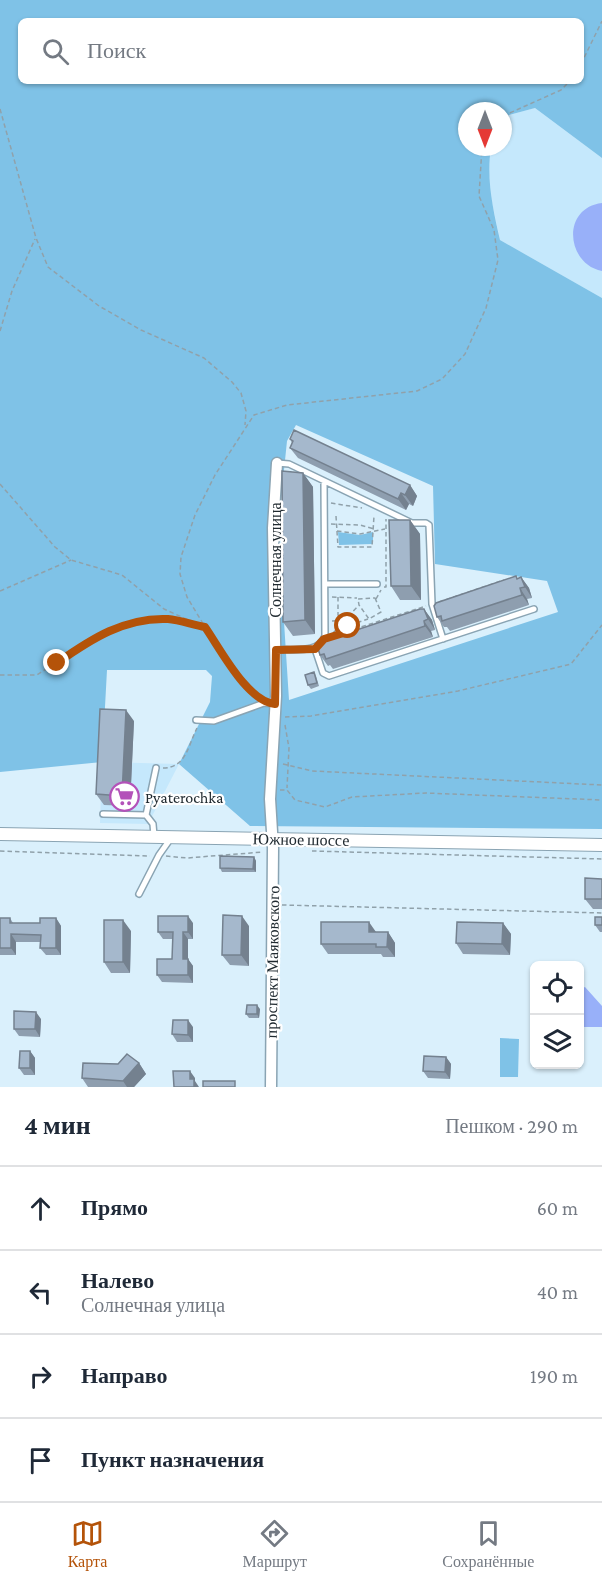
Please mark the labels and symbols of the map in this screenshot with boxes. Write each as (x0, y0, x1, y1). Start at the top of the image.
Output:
north arrow (458, 102, 512, 156)
street label: Солнечная улица (267, 502, 285, 618)
route start (334, 612, 360, 638)
route end (43, 649, 69, 675)
supermarket icon: Pyaterochka (108, 781, 140, 813)
place label: Pyaterochka (145, 789, 224, 807)
street label: Южное шоссе (252, 830, 350, 849)
street label: проспект Маяковского (263, 886, 283, 1038)

